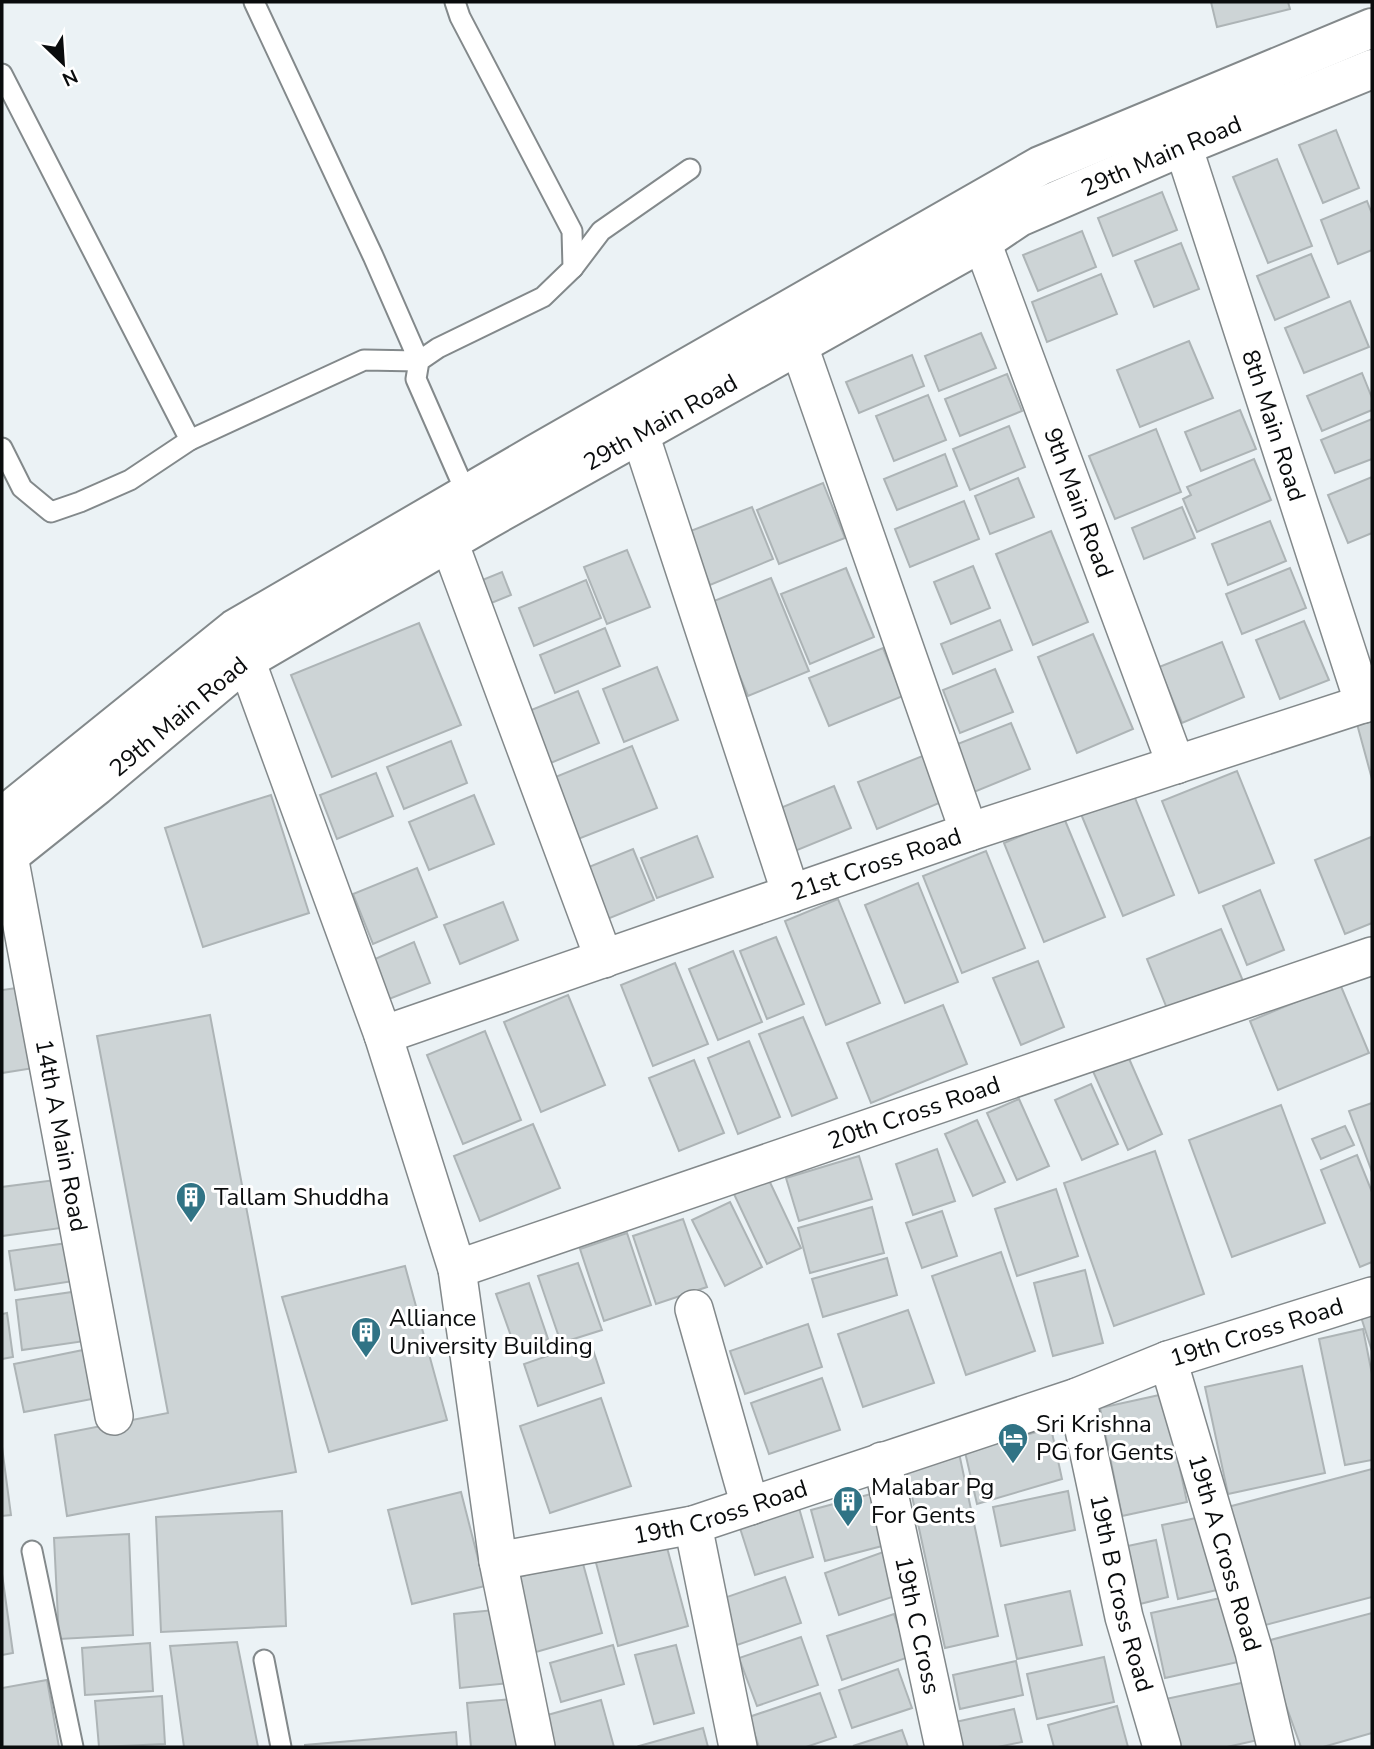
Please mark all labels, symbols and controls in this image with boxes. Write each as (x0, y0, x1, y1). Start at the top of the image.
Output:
north arrow (28, 28, 98, 98)
text: N (58, 63, 82, 92)
street label: 29th Main Road (1076, 108, 1246, 204)
street label: 8th Main Road (1234, 346, 1313, 505)
street label: 29th Main Road (578, 366, 743, 478)
street label: 9th Main Road (1036, 423, 1121, 582)
street label: 29th Main Road (103, 649, 254, 784)
street label: 21st Cross Road (787, 820, 966, 908)
street label: 14th A Main Road (28, 1036, 95, 1234)
street label: 20th Cross Road (824, 1068, 1004, 1157)
building icon: Tallam Shuddha (174, 1180, 208, 1224)
place label: Tallam Shuddha (214, 1181, 389, 1213)
street label: 19th Cross Road (1166, 1290, 1347, 1374)
place label: Alliance University Building (389, 1302, 593, 1362)
building icon: Alliance University Building (349, 1315, 383, 1359)
place label: Sri Krishna PG for Gents (1036, 1408, 1174, 1468)
hotel icon: Sri Krishna PG for Gents (996, 1421, 1030, 1465)
street label: 19th A Cross Road (1181, 1451, 1269, 1655)
place label: Malabar Pg For Gents (871, 1471, 994, 1531)
street label: 19th Cross Road (631, 1472, 812, 1552)
building icon: Malabar Pg For Gents (831, 1484, 865, 1528)
street label: 19th B Cross Road (1082, 1491, 1161, 1696)
street label: 19th C Cross (887, 1553, 948, 1697)

